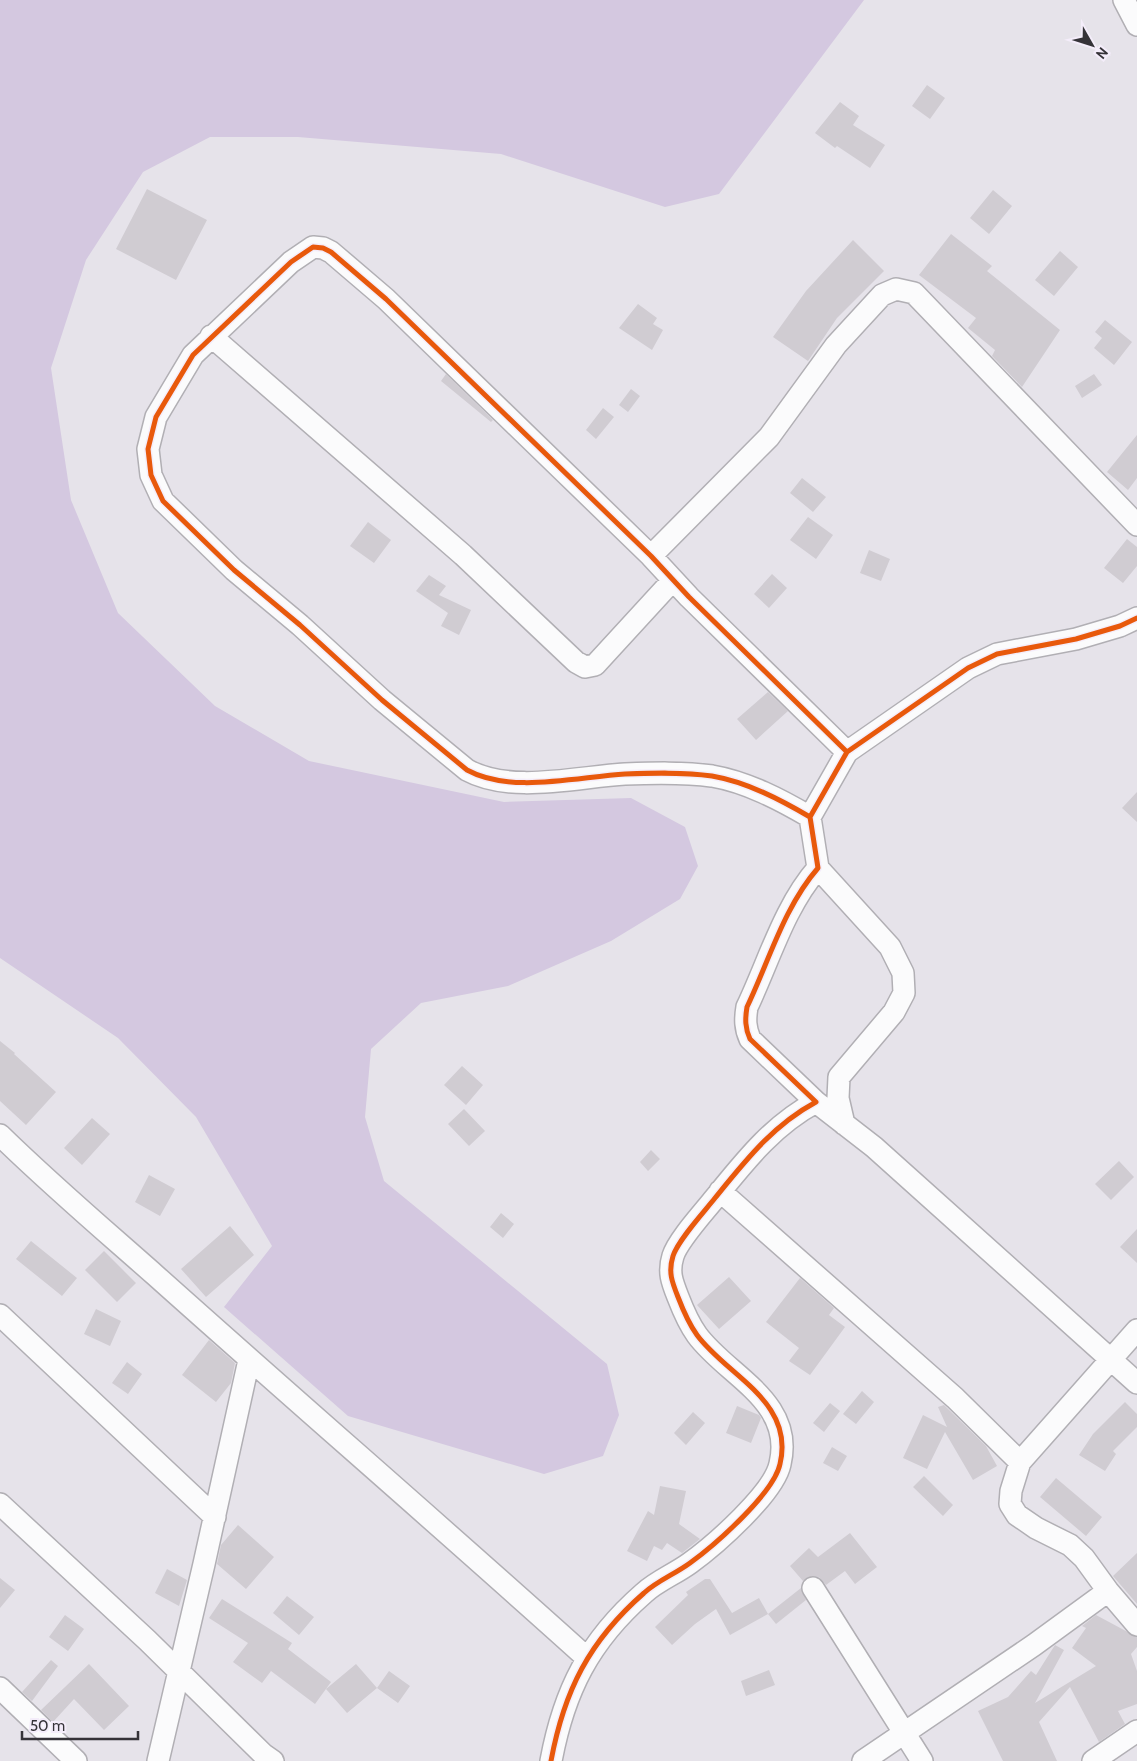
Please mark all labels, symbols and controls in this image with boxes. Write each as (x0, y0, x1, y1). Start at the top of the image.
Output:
north arrow (1067, 20, 1117, 70)
text: N (1092, 44, 1112, 63)
scale bar (22, 1708, 139, 1740)
text: 50 m (30, 1717, 65, 1735)

